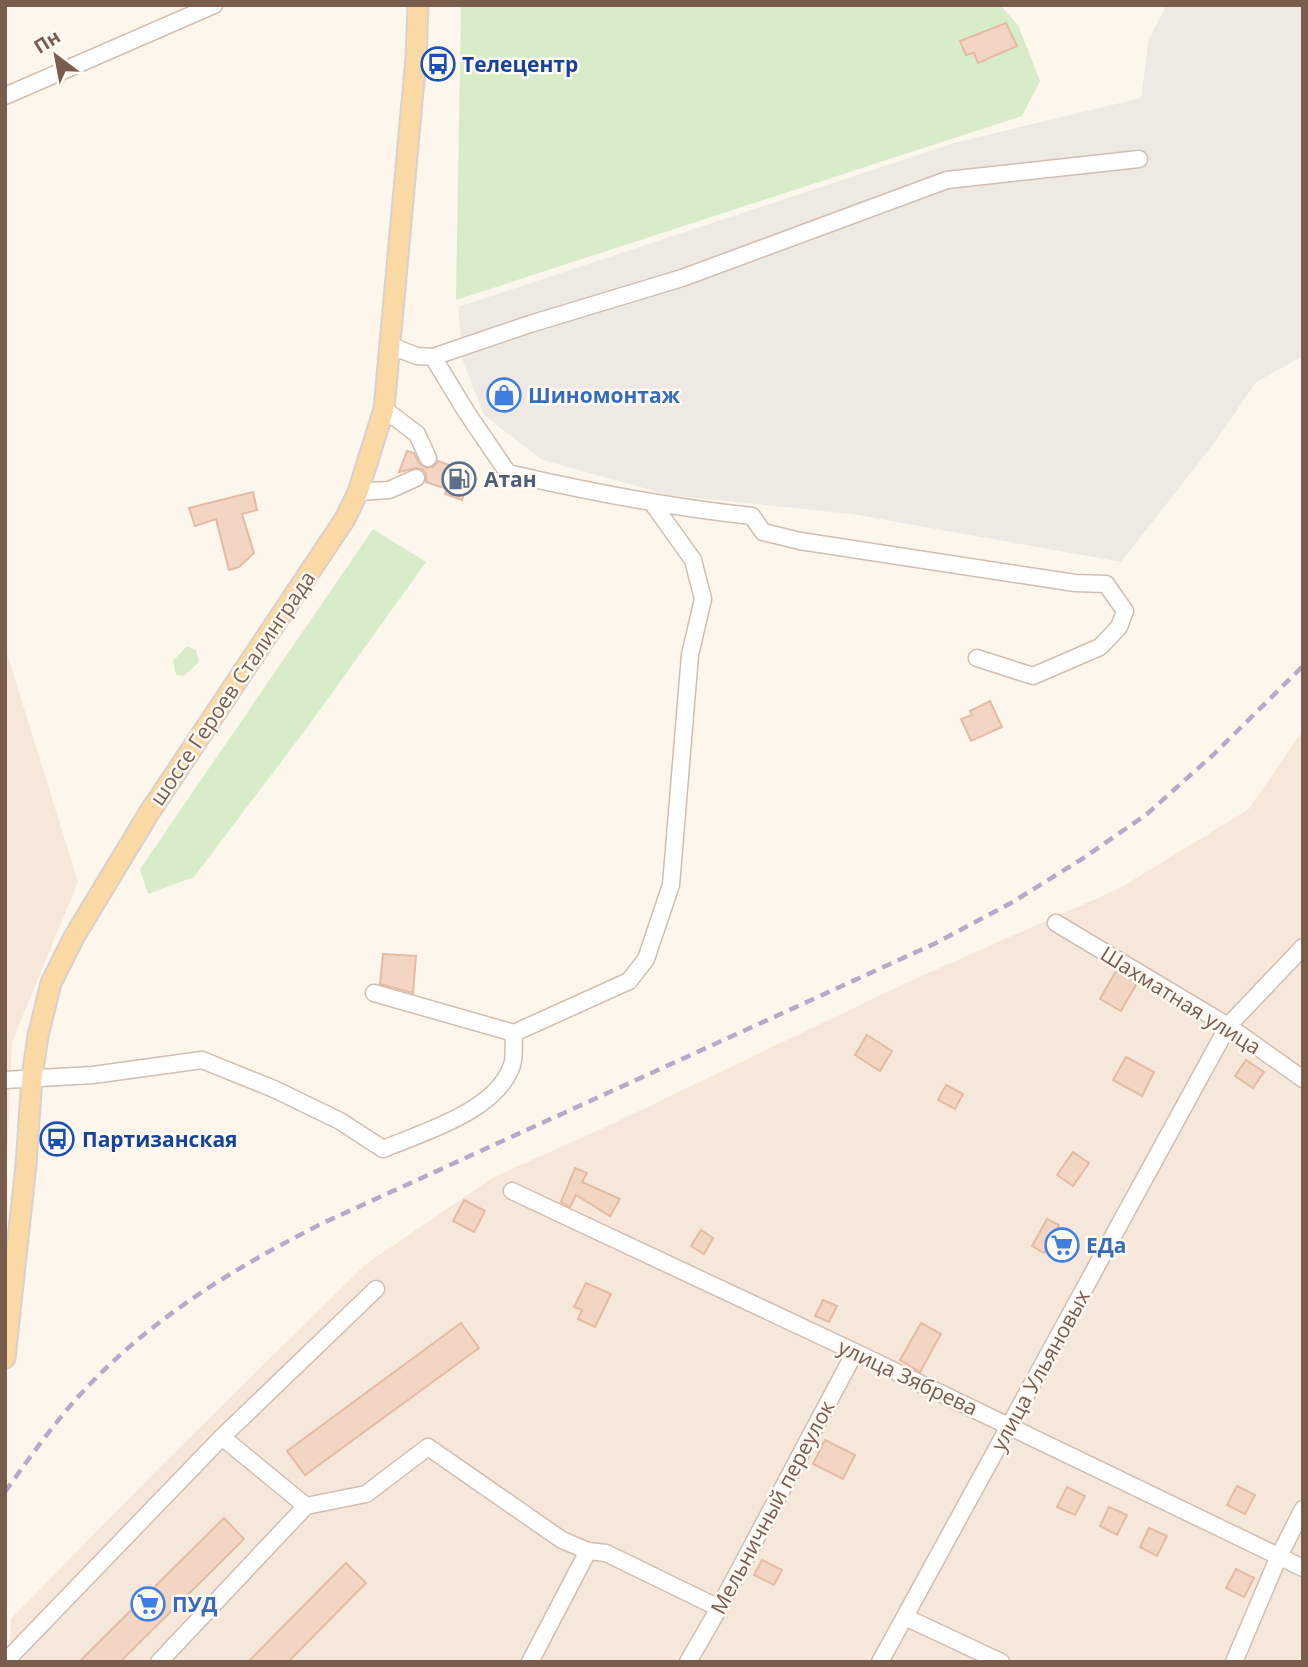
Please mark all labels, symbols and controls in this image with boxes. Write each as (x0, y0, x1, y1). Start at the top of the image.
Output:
north arrow (21, 21, 91, 91)
text: Пн (29, 23, 65, 60)
bus stop icon: Телецентр (419, 45, 457, 83)
place label: Телецентр (462, 50, 578, 78)
shop icon: Шиномонтаж (485, 376, 523, 414)
place label: Шиномонтаж (528, 381, 681, 409)
fuel station icon: Атан (440, 460, 478, 498)
place label: Атан (484, 465, 537, 493)
street label: шоссе Героев Сталинграда (143, 565, 321, 811)
street label: Шахматная улица (1096, 939, 1266, 1061)
bus stop icon: Партизанская (38, 1120, 76, 1158)
place label: Партизанская (82, 1125, 238, 1153)
supermarket icon: ЕДа (1043, 1226, 1081, 1264)
place label: ЕДа (1086, 1231, 1127, 1259)
street label: улица Ульяновых (984, 1284, 1096, 1456)
street label: улица Зябрева (834, 1332, 982, 1422)
street label: Мельничный переулок (704, 1395, 840, 1619)
supermarket icon: ПУД (129, 1585, 167, 1623)
place label: ПУД (172, 1590, 218, 1618)

